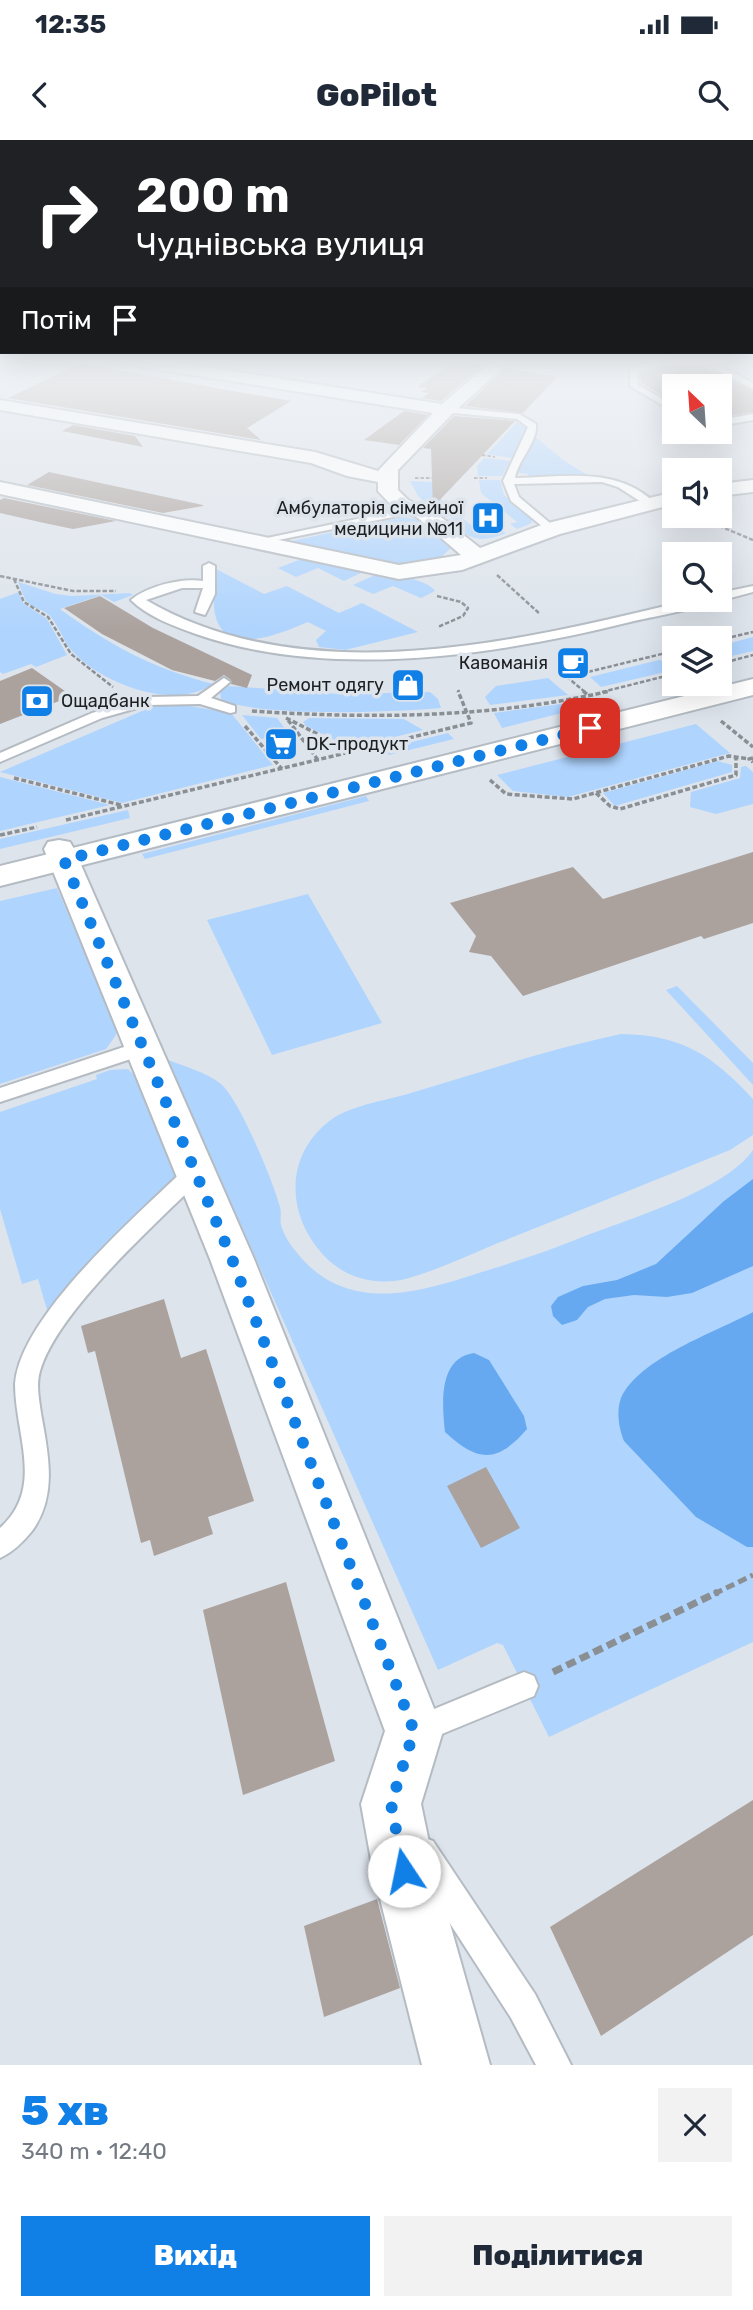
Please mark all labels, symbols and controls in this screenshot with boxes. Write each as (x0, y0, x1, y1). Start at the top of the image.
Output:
text: 12:35 (35, 9, 106, 40)
icon: back (21, 76, 59, 114)
text: GoPilot (316, 76, 437, 114)
icon: search (694, 76, 732, 114)
text: 200 m (136, 166, 290, 224)
icon: right (21, 168, 112, 259)
text: Чуднівська вулиця (136, 225, 425, 263)
icon: arrive (106, 301, 144, 339)
text: Потім (21, 305, 92, 336)
north arrow (662, 374, 732, 444)
map controls (662, 374, 732, 696)
button: sound (662, 458, 732, 528)
place label: Амбулаторія сімейної медицини №11 (276, 497, 464, 540)
hospital icon: Амбулаторія сімейної медицини №11 (469, 499, 507, 537)
button: search (662, 542, 732, 612)
button: layers (662, 626, 732, 696)
cafe icon: Кавоманія (554, 644, 592, 682)
place label: Кавоманія (459, 652, 548, 674)
shop icon: Ремонт одягу (389, 666, 427, 704)
place label: Ремонт одягу (267, 674, 384, 696)
bank icon: Ощадбанк (18, 682, 56, 720)
place label: Ощадбанк (61, 690, 150, 712)
pin (560, 698, 620, 758)
icon: arrive (571, 709, 609, 747)
supermarket icon: DK-продукт (262, 725, 300, 763)
place label: DK-продукт (306, 733, 408, 755)
position arrow (367, 1834, 441, 1908)
text: 5 хв (21, 2086, 109, 2136)
button: close (658, 2088, 732, 2162)
text: 340 m · 12:40 (21, 2137, 167, 2165)
button: Вихід (21, 2216, 370, 2296)
button: Поділитися (384, 2216, 732, 2296)

